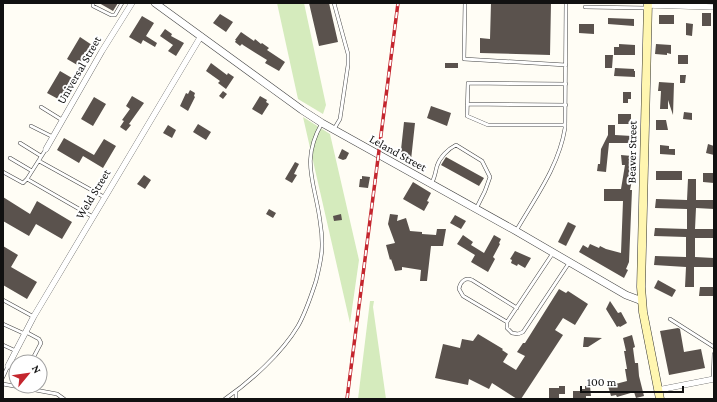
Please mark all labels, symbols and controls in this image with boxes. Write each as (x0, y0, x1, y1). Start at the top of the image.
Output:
street label: Universal Street (54, 33, 105, 106)
street label: Beaver Street (624, 120, 640, 183)
street label: Leland Street (367, 132, 430, 175)
street label: Weld Street (73, 166, 114, 221)
north arrow (8, 354, 48, 394)
text: N (30, 363, 44, 376)
scale bar (581, 368, 683, 394)
text: 100 m (587, 375, 617, 389)

